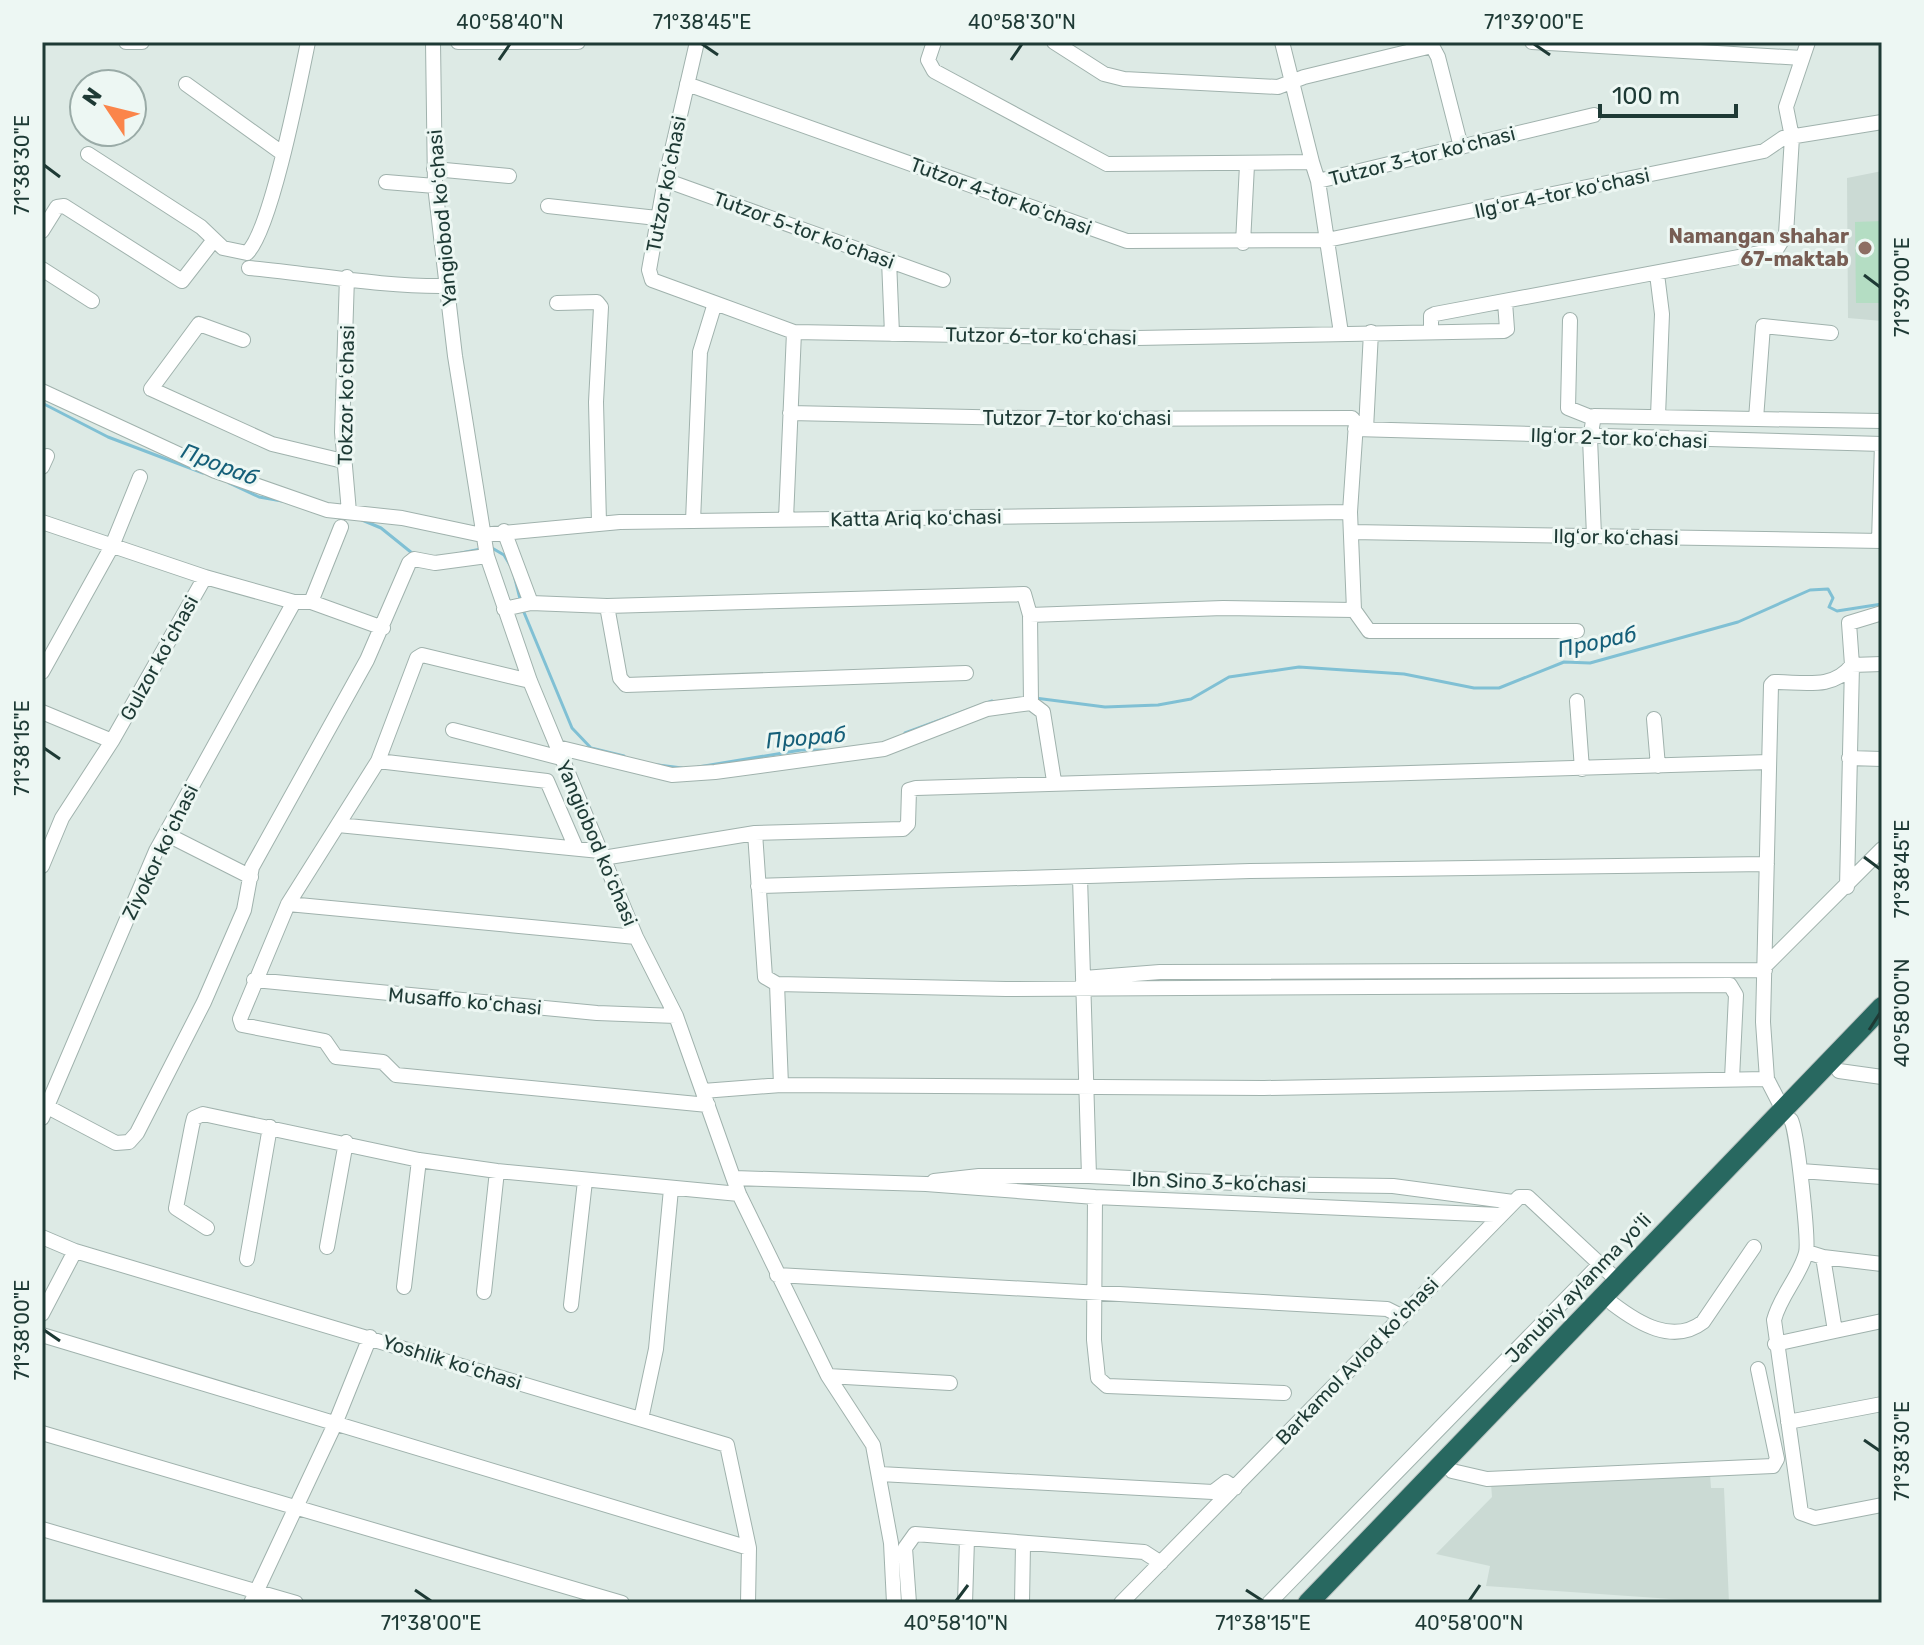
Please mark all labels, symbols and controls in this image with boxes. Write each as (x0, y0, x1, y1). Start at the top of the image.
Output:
text: 40°58'40"N (456, 10, 564, 34)
text: 71°38'45"E (653, 10, 751, 34)
text: 40°58'30"N (968, 10, 1076, 34)
text: 71°39'00"E (1484, 10, 1584, 34)
north arrow (68, 68, 148, 148)
scale bar (1600, 68, 1736, 118)
text: 100 m (1612, 82, 1680, 110)
text: N (76, 83, 108, 111)
street label: Tutzor koʻchasi (641, 114, 691, 254)
text: 71°38'30"E (10, 115, 34, 215)
street label: Tutzor 3-tor koʻchasi (1326, 121, 1518, 191)
street label: Yangiobod koʻchasi (422, 128, 462, 308)
street label: Tutzor 4-tor koʻchasi (907, 152, 1095, 240)
street label: Ilgʻor 4-tor koʻchasi (1472, 163, 1652, 223)
street label: Tutzor 5-tor koʻchasi (710, 186, 898, 274)
place label: Namangan shahar 67-maktab (1669, 224, 1849, 271)
text: 71°39'00"E (1890, 237, 1914, 337)
marker: Namangan shahar 67-maktab (1856, 239, 1874, 257)
street label: Tutzor 6-tor koʻchasi (945, 322, 1137, 350)
street label: Tokzor koʻchasi (333, 325, 359, 465)
street label: Tutzor 7-tor koʻchasi (983, 406, 1171, 430)
street label: Ilgʻor 2-tor koʻchasi (1530, 423, 1708, 453)
water label: Прораб (178, 438, 262, 492)
street label: Katta Ariq koʻchasi (830, 505, 1002, 531)
street label: Ilgʻor koʻchasi (1553, 524, 1679, 550)
street label: Gulzor koʻchasi (115, 591, 203, 725)
water label: Прораб (1555, 620, 1639, 663)
text: 71°38'15"E (10, 700, 34, 796)
water label: Прораб (765, 721, 847, 754)
street label: Yangiobod koʻchasi (551, 757, 643, 929)
street label: Ziyokor koʻchasi (117, 780, 203, 924)
text: 71°38'45"E (1890, 820, 1914, 918)
text: 40°58'00"N (1890, 959, 1914, 1067)
street label: Musaffo koʻchasi (387, 982, 543, 1020)
street label: Ibn Sino 3-koʼchasi (1131, 1167, 1307, 1197)
street label: Janubiy aylanma yoʻli (1500, 1208, 1656, 1368)
street label: Barkamol Avlod koʻchasi (1271, 1272, 1443, 1450)
text: 71°38'00"E (10, 1280, 34, 1380)
street label: Yoshlik koʻchasi (379, 1329, 525, 1395)
text: 71°38'30"E (1890, 1401, 1914, 1501)
text: 71°38'00"E (381, 1611, 481, 1635)
text: 40°58'10"N (904, 1611, 1008, 1635)
text: 71°38'15"E (1215, 1611, 1311, 1635)
text: 40°58'00"N (1415, 1611, 1523, 1635)

